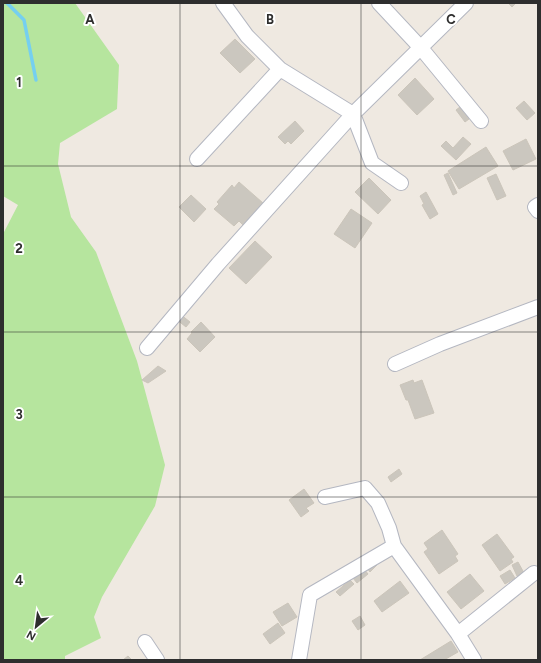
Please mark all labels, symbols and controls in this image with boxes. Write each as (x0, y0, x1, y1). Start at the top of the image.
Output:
text: A (85, 12, 95, 27)
text: B (266, 12, 274, 27)
text: C (446, 12, 456, 27)
text: 1 (16, 75, 22, 90)
text: 2 (15, 241, 23, 256)
text: 3 (15, 407, 23, 422)
text: 4 (15, 573, 23, 588)
north arrow (16, 607, 56, 647)
text: N (25, 628, 38, 643)

